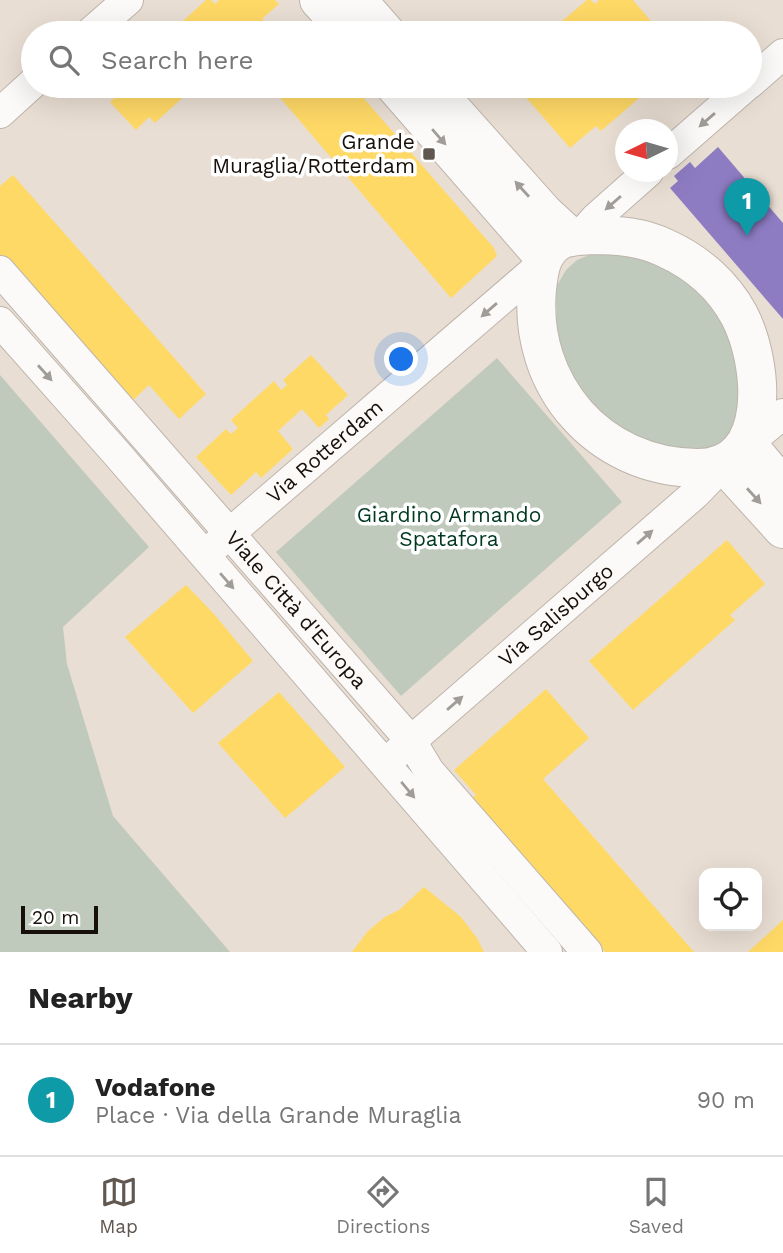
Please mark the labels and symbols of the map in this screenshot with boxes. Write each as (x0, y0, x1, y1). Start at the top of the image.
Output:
one-way arrow (698, 112, 716, 128)
north arrow (615, 119, 678, 182)
place label: Grande Muraglia/Rotterdam (212, 129, 415, 178)
one-way arrow (431, 129, 446, 146)
marker: Grande Muraglia/Rotterdam (421, 146, 437, 162)
pin: 1 (724, 178, 770, 236)
one-way arrow (515, 180, 531, 197)
one-way arrow (604, 194, 621, 210)
one-way arrow (480, 302, 498, 318)
your location (384, 342, 418, 376)
one-way arrow (37, 364, 53, 381)
street label: Via Rotterdam (261, 394, 388, 508)
one-way arrow (746, 487, 762, 505)
park label: Giardino Armando Spatafora (357, 502, 541, 551)
street label: Viale Città d'Europa (221, 525, 372, 694)
one-way arrow (637, 530, 654, 545)
street label: Via Salisburgo (493, 558, 618, 671)
one-way arrow (219, 572, 235, 590)
one-way arrow (446, 695, 464, 711)
one-way arrow (400, 782, 415, 799)
scale bar (21, 903, 98, 935)

